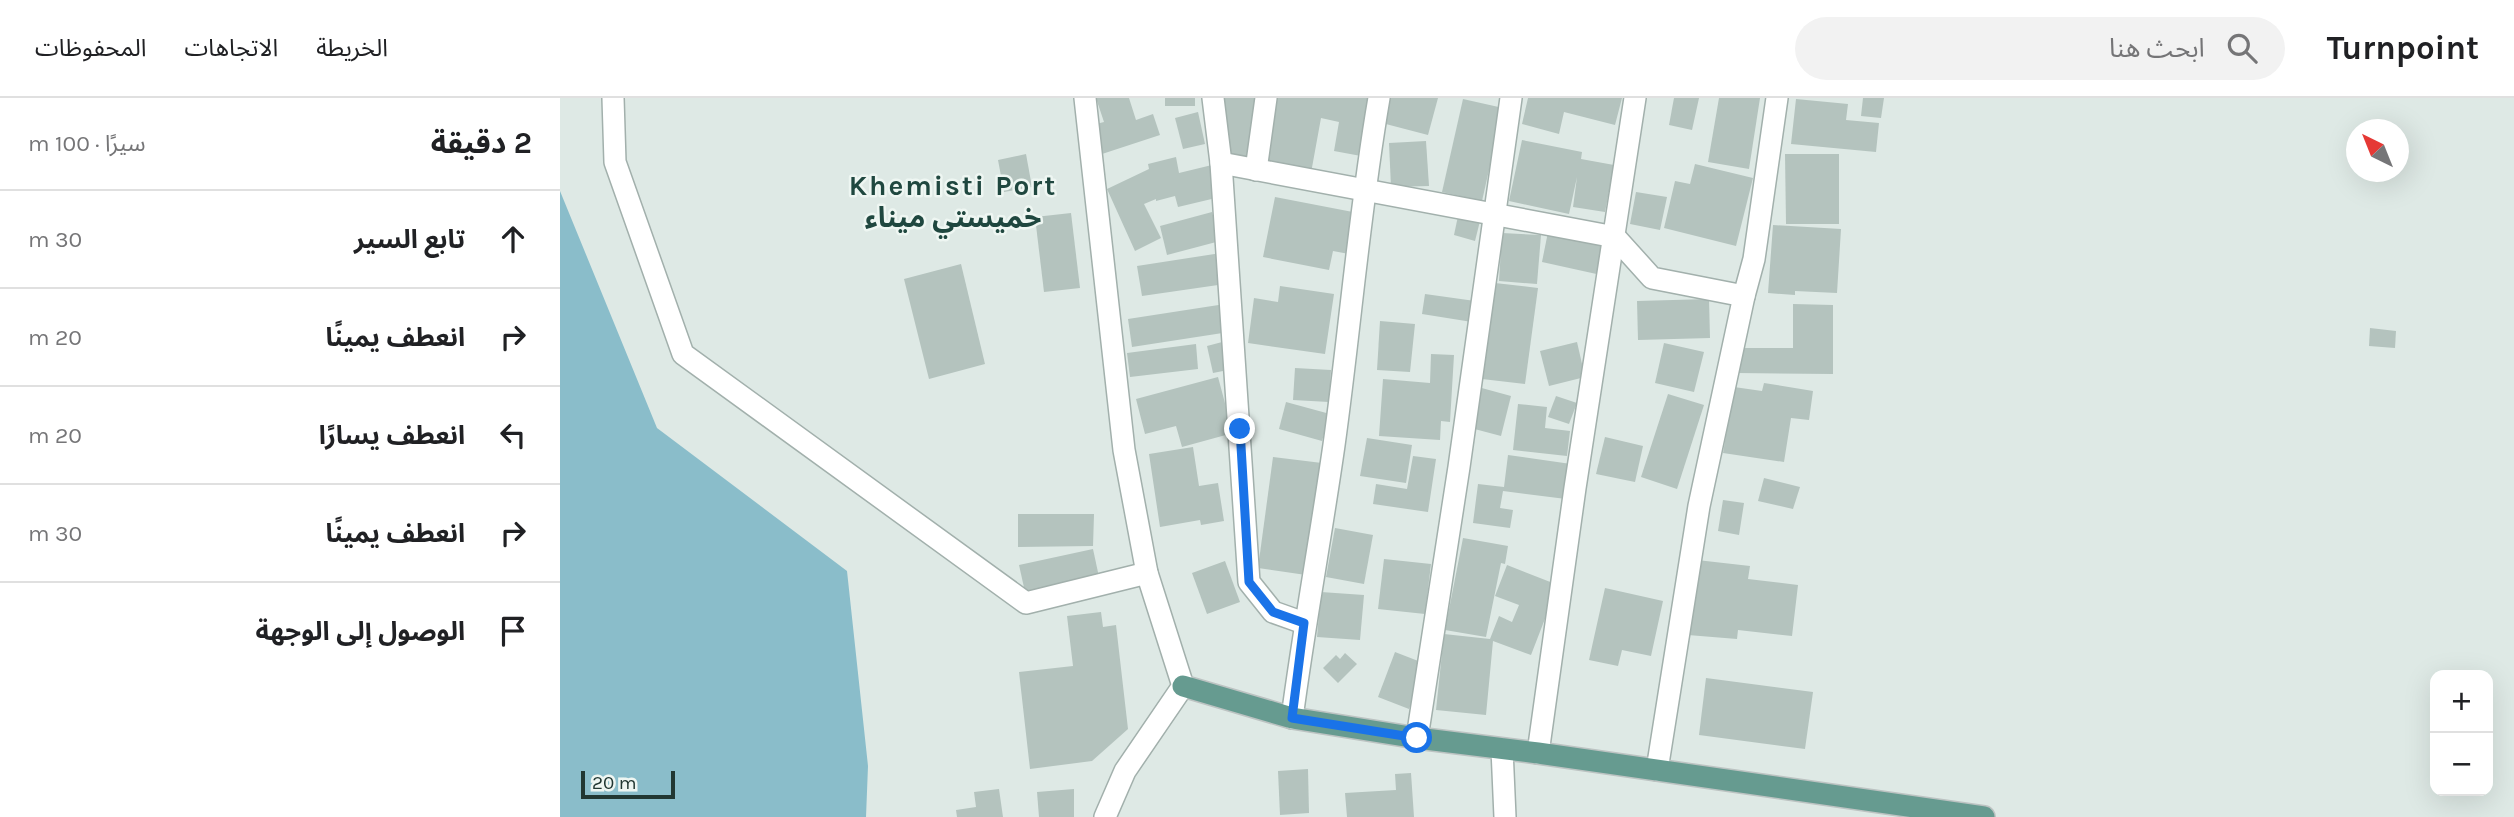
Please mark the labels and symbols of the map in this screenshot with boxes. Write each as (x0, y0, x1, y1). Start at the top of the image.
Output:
north arrow (2346, 119, 2409, 182)
district label: Khemisti Port خميستي ميناء (849, 169, 1057, 239)
route end (1224, 413, 1255, 444)
route start (1401, 722, 1432, 753)
scale bar (581, 768, 676, 800)

